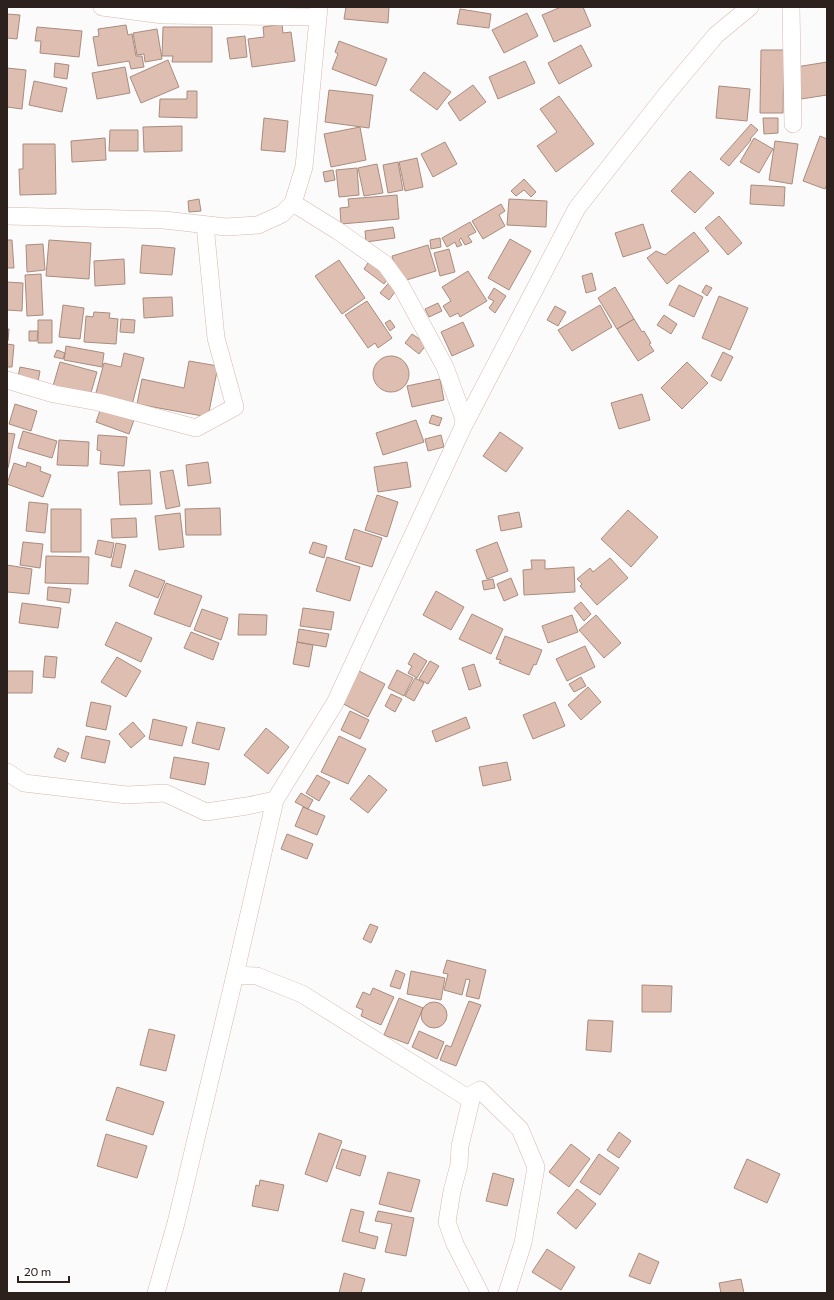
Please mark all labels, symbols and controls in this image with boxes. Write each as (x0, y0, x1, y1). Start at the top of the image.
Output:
scale bar (18, 1258, 69, 1284)
text: 20 m (24, 1264, 51, 1278)

